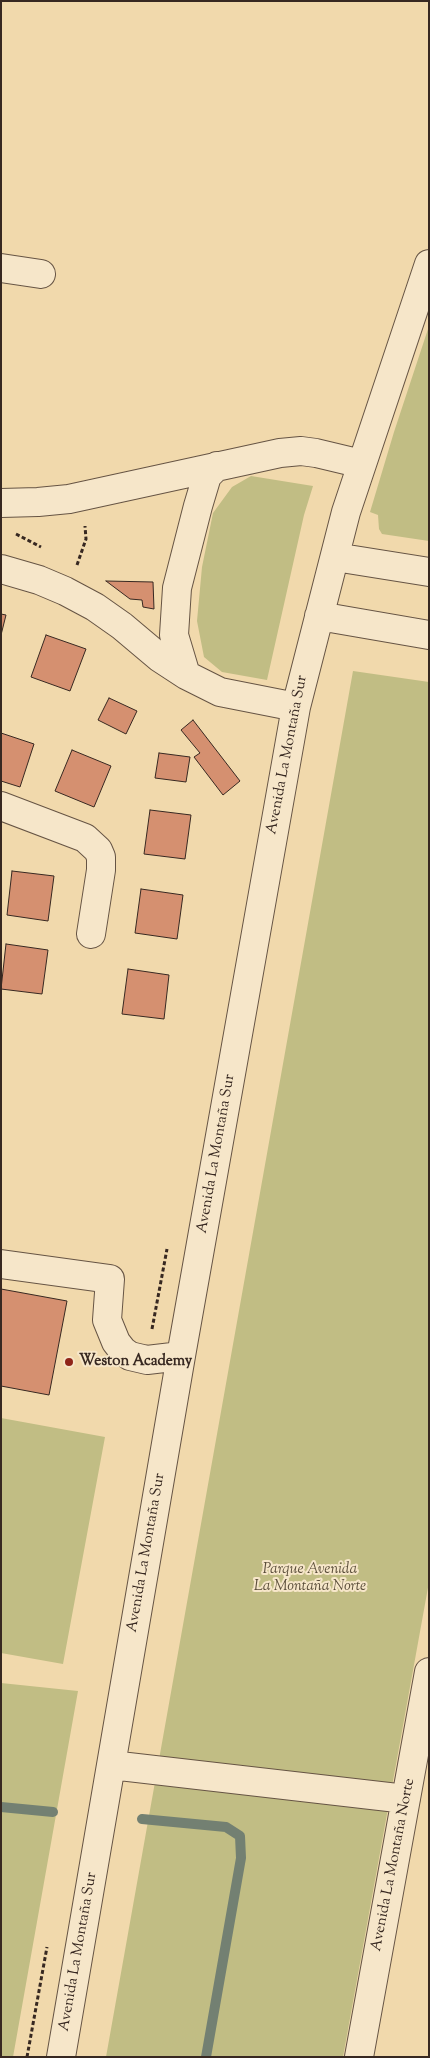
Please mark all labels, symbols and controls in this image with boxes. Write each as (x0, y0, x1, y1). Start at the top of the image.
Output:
street label: Avenida La Montaña Sur (264, 674, 312, 836)
street label: Avenida La Montaña Sur (194, 1073, 240, 1235)
place label: Weston Academy (79, 1353, 192, 1371)
marker: Weston Academy (63, 1356, 75, 1368)
street label: Avenida La Montaña Sur (124, 1472, 170, 1634)
park label: Parque Avenida La Montaña Norte (254, 1561, 366, 1596)
street label: Avenida La Montaña Norte (368, 1777, 420, 1953)
street label: Avenida La Montaña Sur (56, 1871, 102, 2033)

